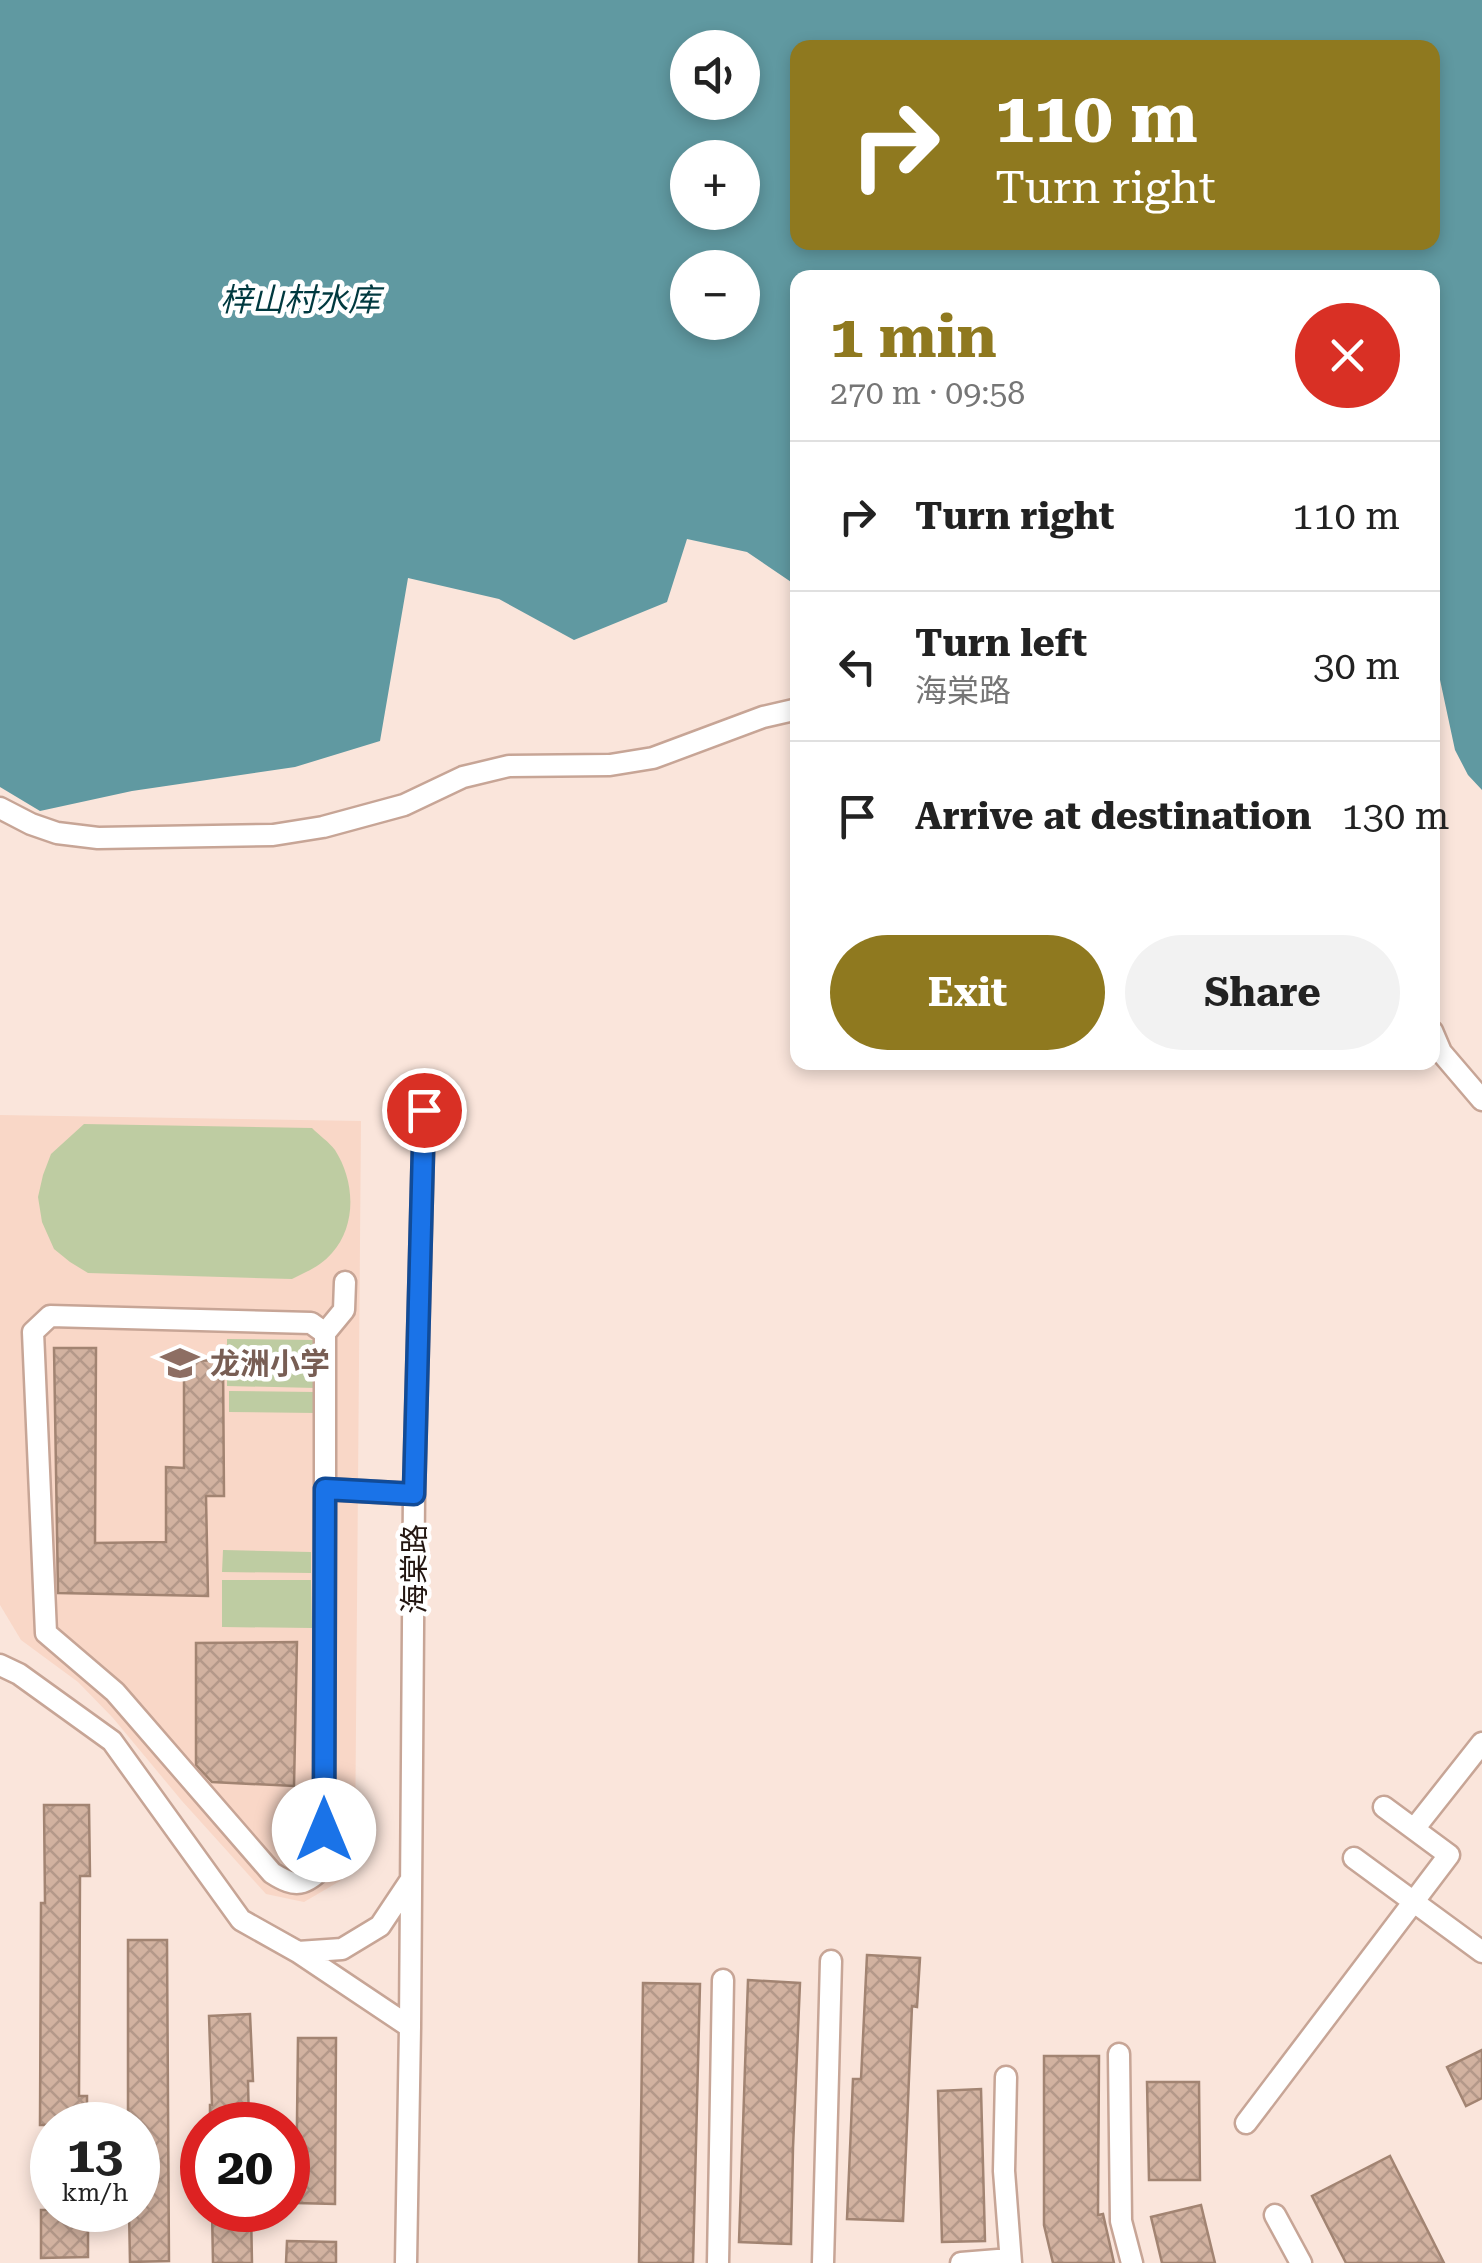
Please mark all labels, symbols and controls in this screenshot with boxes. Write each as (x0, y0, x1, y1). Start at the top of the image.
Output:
map controls (670, 30, 760, 340)
button: sound (670, 30, 760, 120)
text: 110 m (995, 77, 1198, 159)
icon: right (830, 80, 960, 210)
button: + (670, 140, 760, 230)
text: Turn right (995, 161, 1216, 214)
button: − (670, 250, 760, 340)
water label: 梓山村水库 (220, 281, 385, 319)
text: 1 min (830, 301, 997, 372)
button: close (1295, 303, 1400, 408)
text: 270 m · 09:58 (830, 374, 1025, 412)
icon: right (830, 489, 885, 544)
text: Turn right (915, 494, 1114, 538)
text: 110 m (1292, 494, 1400, 538)
text: Turn left (915, 621, 1087, 665)
icon: left (830, 639, 885, 694)
text: 30 m (1313, 644, 1400, 688)
text: 海棠路 (915, 672, 1011, 710)
icon: arrive (830, 789, 885, 844)
text: Arrive at destination (915, 794, 1311, 838)
text: 130 m (1341, 794, 1450, 838)
button: Exit (830, 935, 1105, 1050)
button: Share (1125, 935, 1400, 1050)
pin (382, 1068, 467, 1153)
icon: arrive (397, 1083, 452, 1138)
school or university icon: 龙洲小学 (159, 1342, 201, 1384)
place label: 龙洲小学 (210, 1346, 330, 1381)
street label: 海棠路 (397, 1524, 432, 1614)
position arrow (272, 1778, 376, 1882)
speed limit sign: 20 (180, 2102, 310, 2232)
text: 13 (67, 2126, 123, 2184)
text: km/h (62, 2178, 128, 2207)

